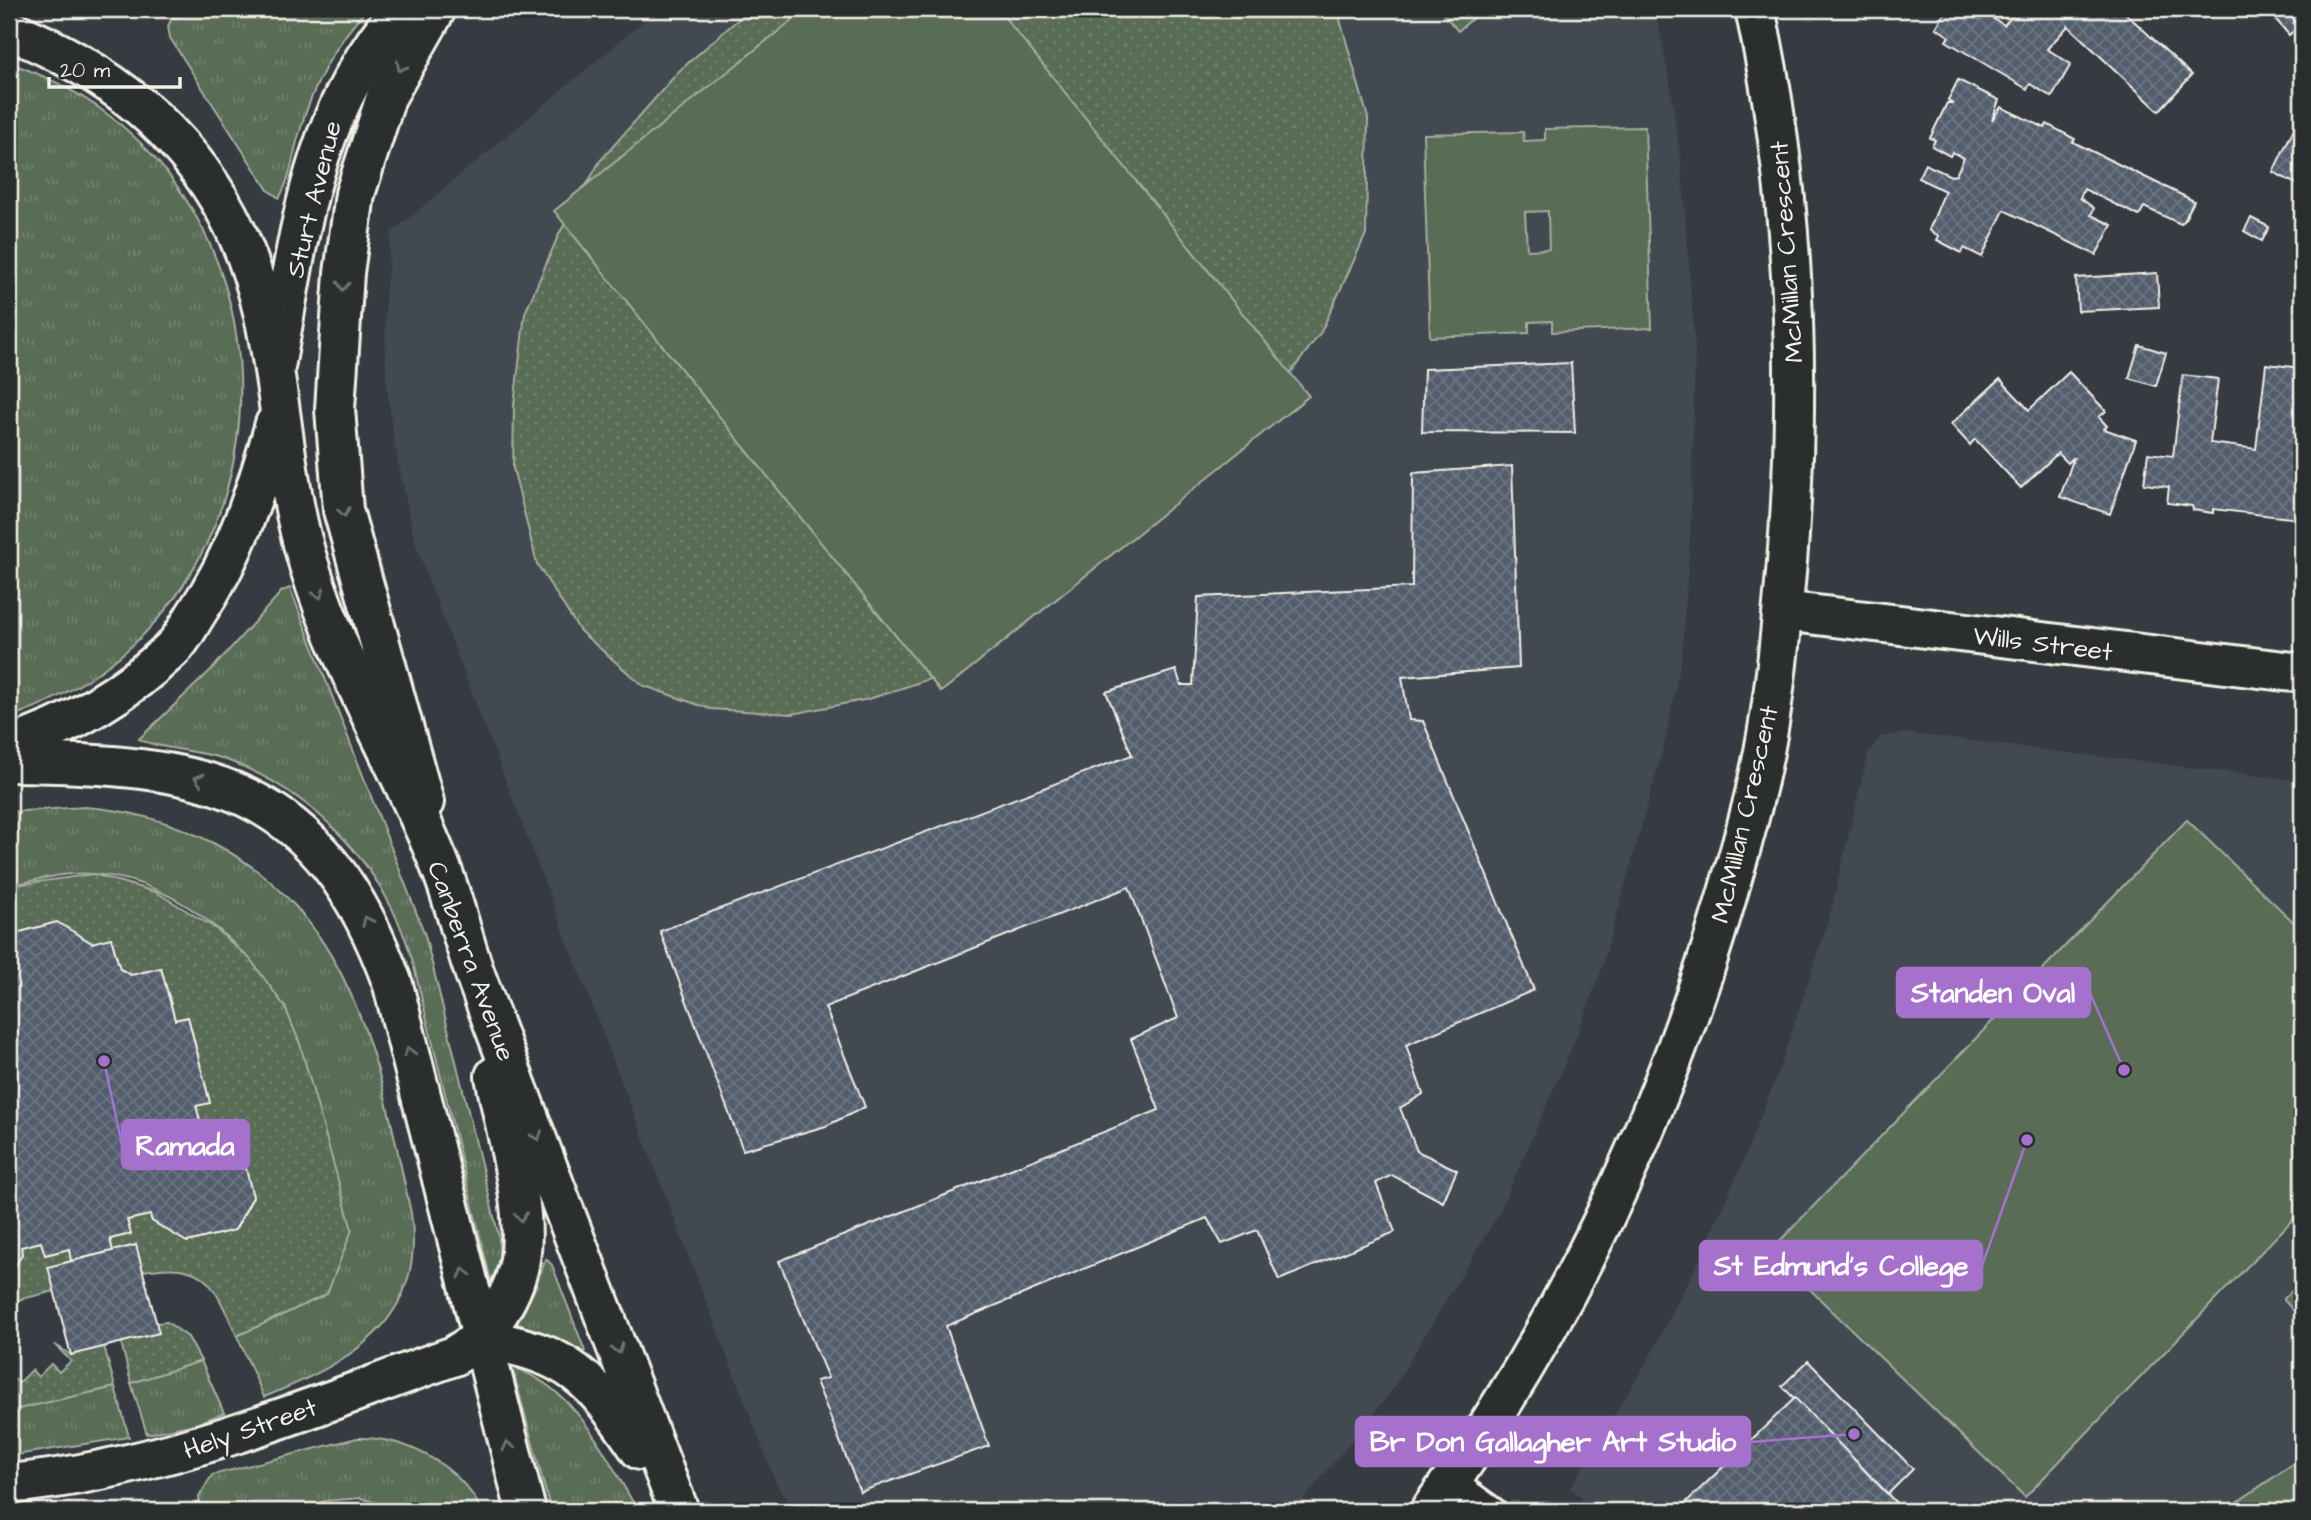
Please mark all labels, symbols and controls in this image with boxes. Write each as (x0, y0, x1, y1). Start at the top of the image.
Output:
scale bar (49, 46, 180, 90)
text: 20 m (60, 56, 111, 85)
one-way arrow (396, 60, 409, 73)
street label: Sturt Avenue (277, 117, 351, 281)
street label: McMillan Crescent (1761, 139, 1813, 364)
one-way arrow (336, 280, 351, 291)
one-way arrow (336, 506, 351, 518)
one-way arrow (311, 588, 325, 600)
street label: Wills Street (1971, 618, 2115, 670)
street label: McMillan Crescent (1702, 701, 1788, 926)
one-way arrow (193, 773, 205, 787)
street label: Canberra Avenue (418, 856, 524, 1066)
one-way arrow (362, 916, 376, 928)
callout: Standen Oval (1897, 968, 2090, 1017)
text: Standen Oval (1910, 974, 2075, 1013)
one-way arrow (403, 1046, 417, 1058)
callout: Ramada (122, 1120, 249, 1169)
text: Ramada (136, 1127, 235, 1166)
one-way arrow (528, 1130, 542, 1142)
one-way arrow (513, 1211, 528, 1223)
callout: St Edmund's College (1700, 1241, 1982, 1290)
text: St Edmund's College (1713, 1247, 1968, 1288)
one-way arrow (458, 1267, 472, 1279)
one-way arrow (610, 1342, 624, 1354)
street label: Hely Street (179, 1389, 323, 1470)
callout: Br Don Gallagher Art Studio (1356, 1417, 1750, 1466)
text: Br Don Gallagher Art Studio (1370, 1423, 1736, 1464)
one-way arrow (502, 1440, 516, 1452)

